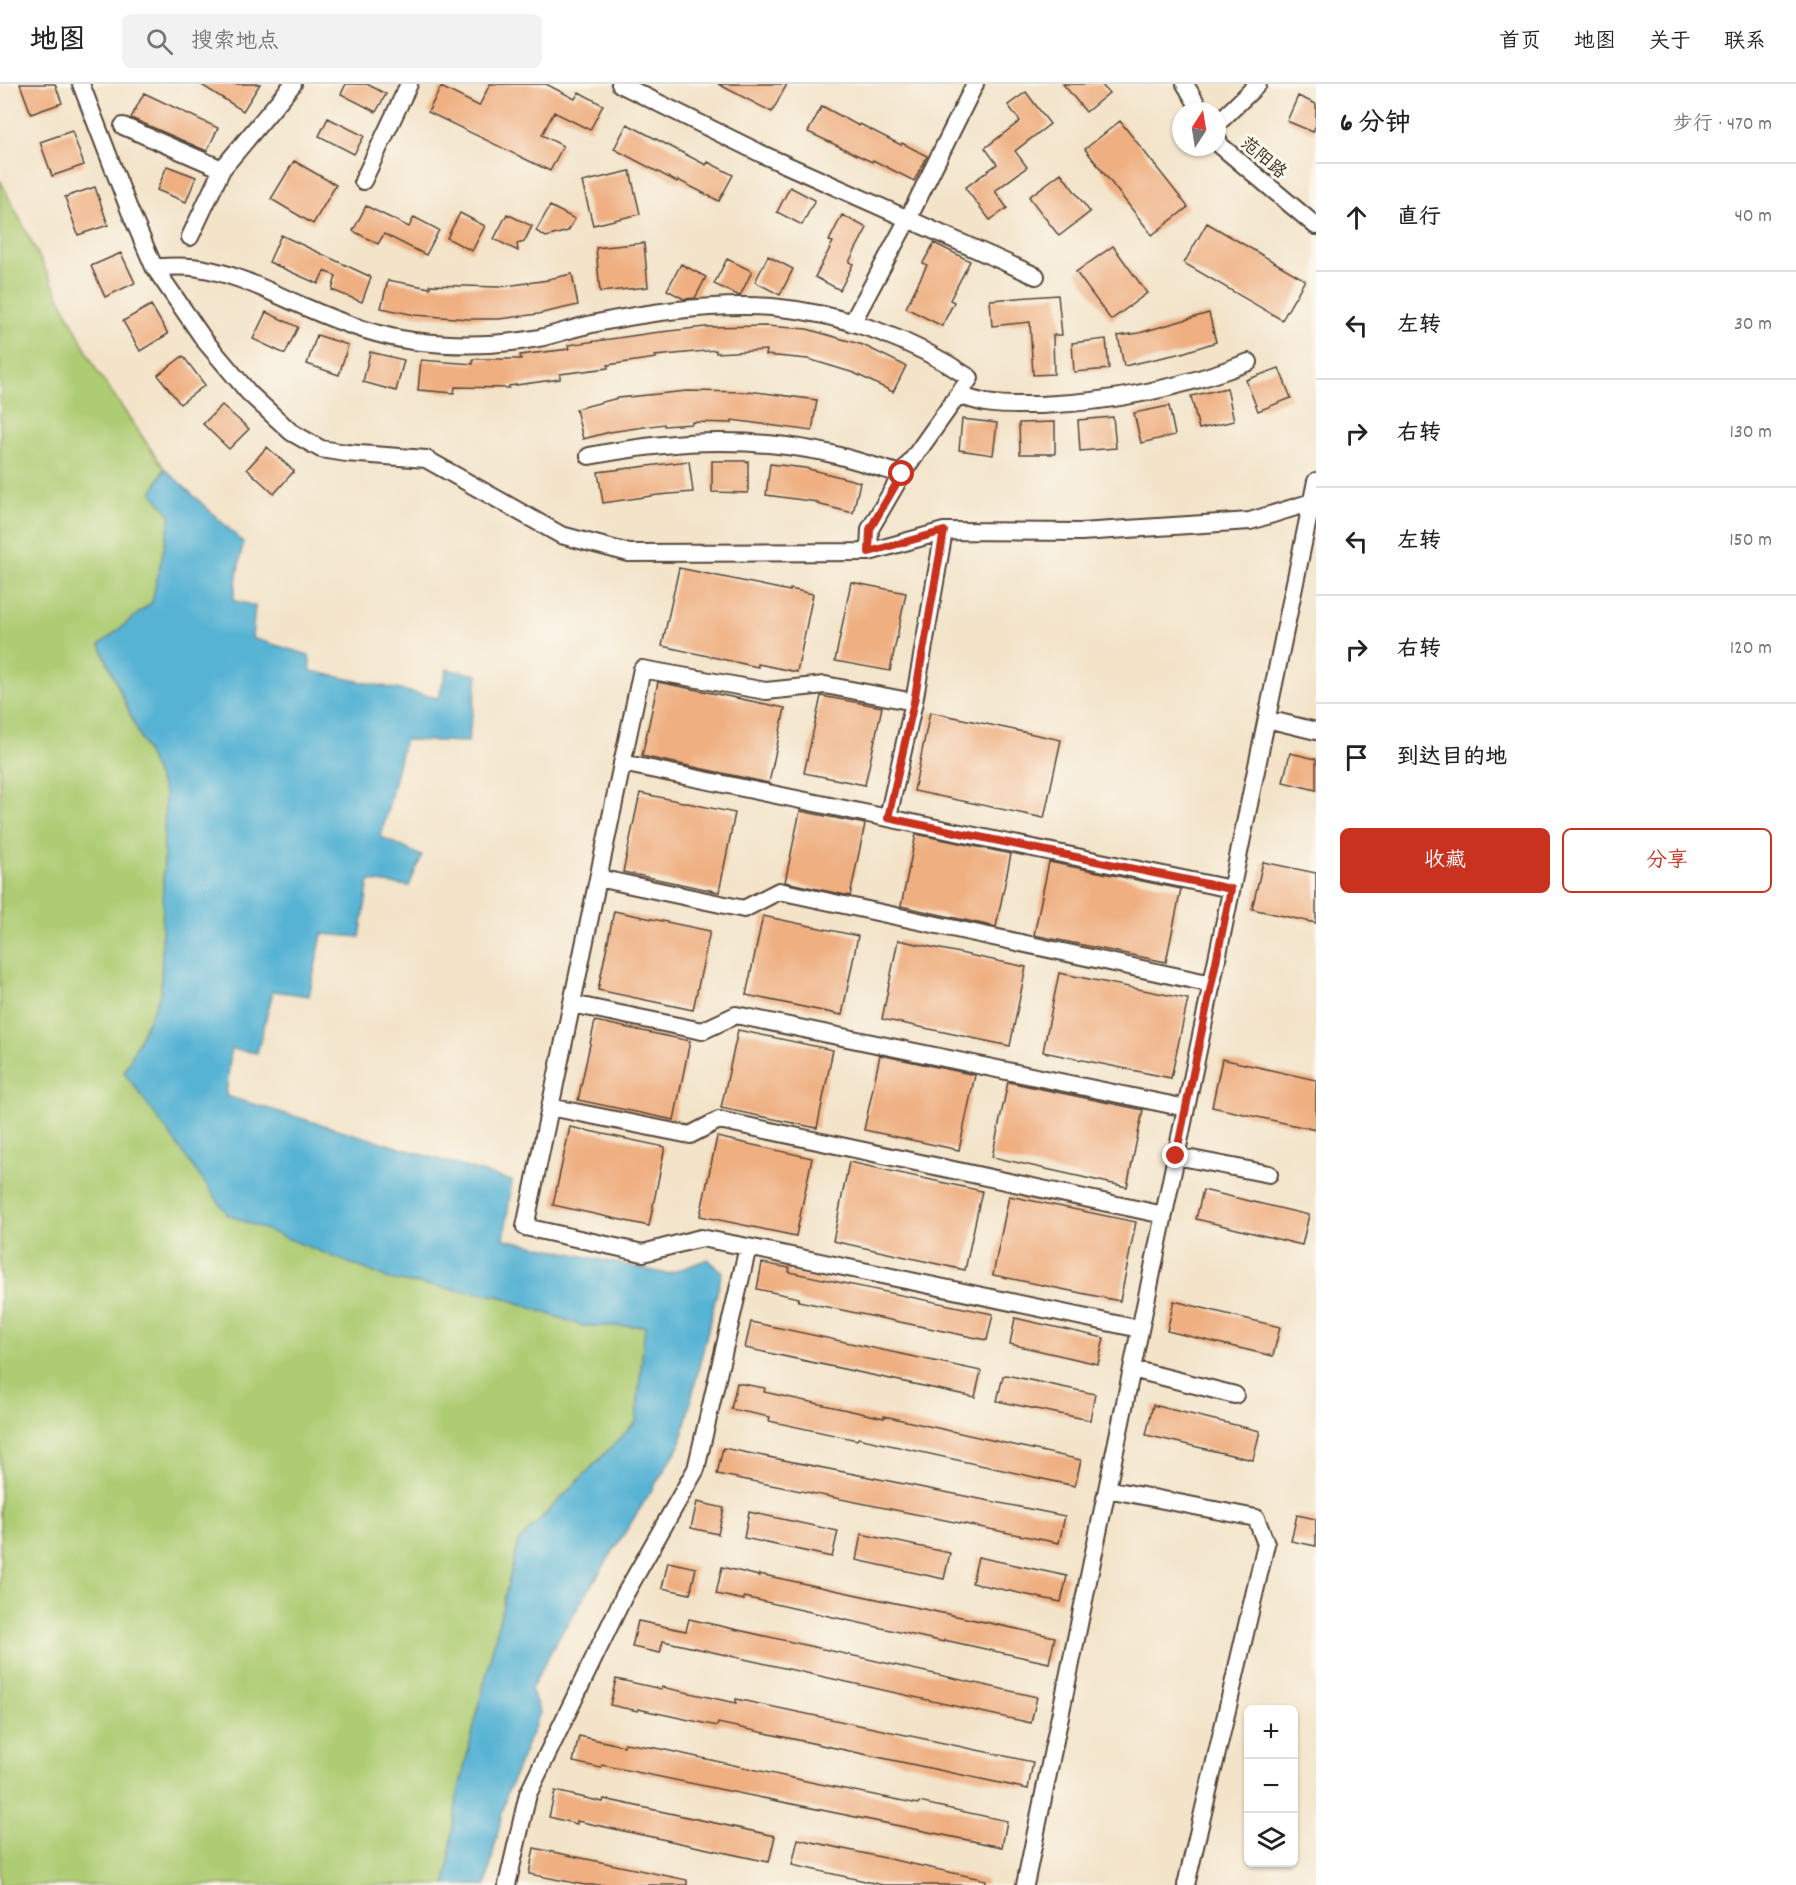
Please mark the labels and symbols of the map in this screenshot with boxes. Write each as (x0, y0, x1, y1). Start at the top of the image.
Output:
north arrow (1172, 102, 1226, 156)
street label: 范阳路 (1234, 132, 1291, 186)
route start (888, 460, 914, 486)
route end (1162, 1142, 1188, 1168)

